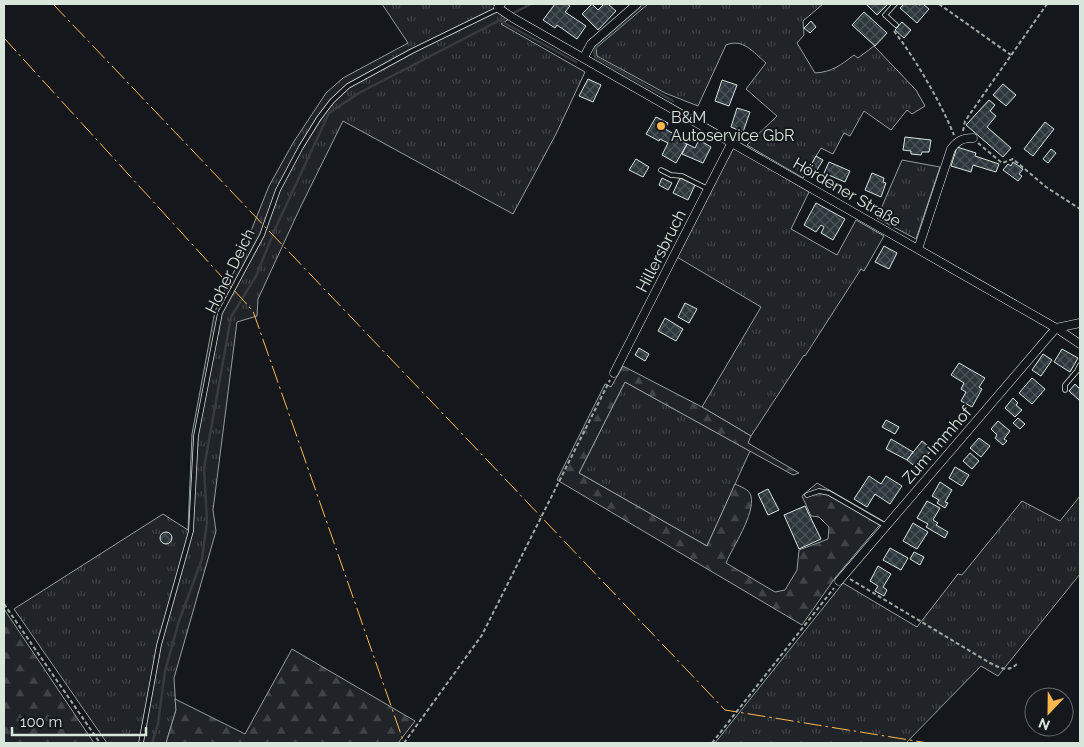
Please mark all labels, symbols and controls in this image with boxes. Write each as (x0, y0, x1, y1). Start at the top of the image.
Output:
place label: B&M Autoservice GbR (671, 108, 794, 145)
marker: B&M Autoservice GbR (655, 120, 667, 132)
street label: Hördener Straße (790, 153, 904, 231)
street label: Hillersbruch (632, 207, 690, 295)
street label: Hoher Deich (201, 226, 259, 316)
street label: Zum Immhof (898, 402, 976, 487)
north arrow (1024, 687, 1074, 737)
scale bar (12, 704, 146, 736)
text: 100 m (20, 713, 62, 731)
text: N (1036, 715, 1052, 733)

